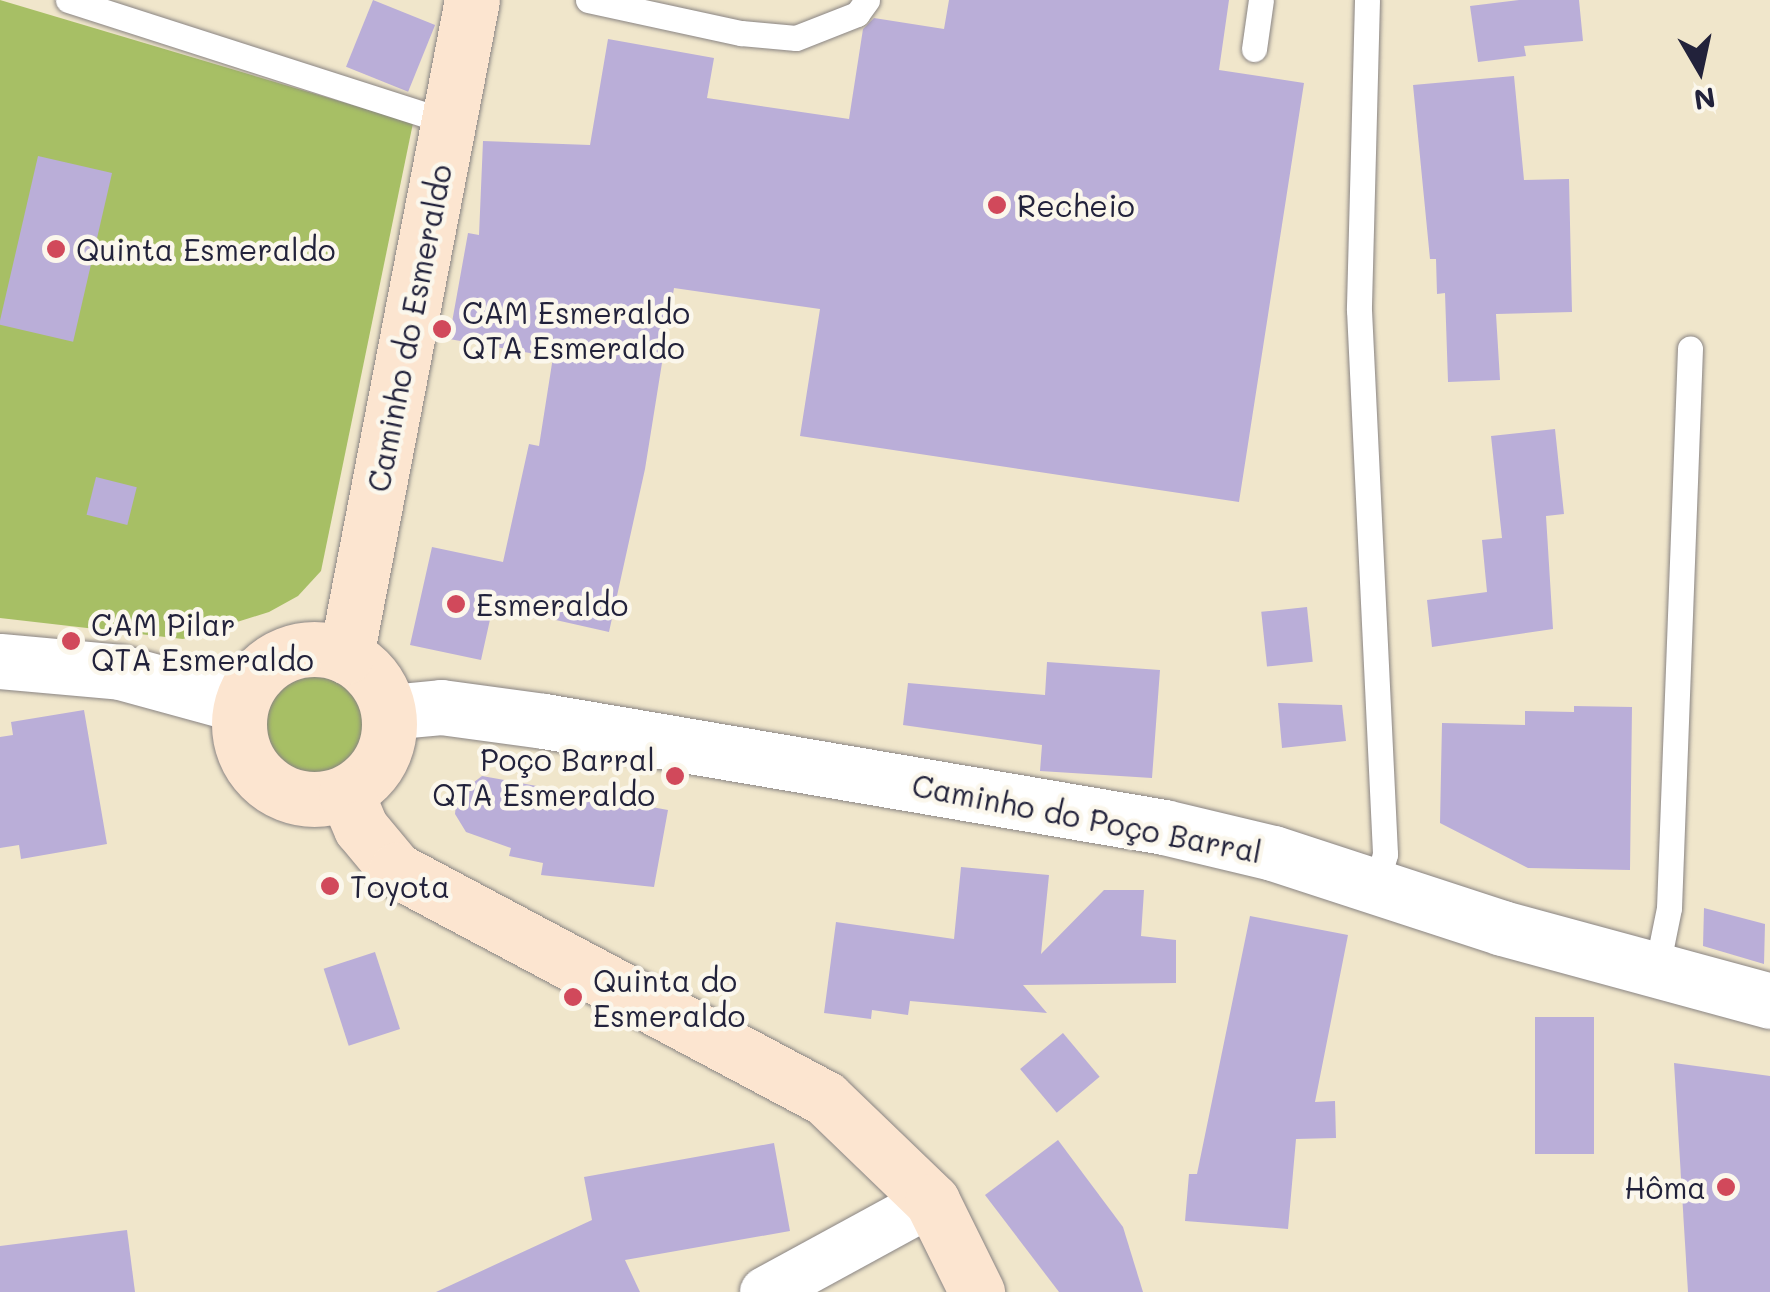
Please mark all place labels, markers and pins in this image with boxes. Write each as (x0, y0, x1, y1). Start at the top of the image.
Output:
place label: Recheio (1017, 187, 1135, 223)
marker: Recheio (986, 194, 1008, 216)
place label: Quinta Esmeraldo (76, 231, 335, 267)
marker: Quinta Esmeraldo (45, 238, 67, 260)
place label: CAM Esmeraldo QTA Esmeraldo (462, 294, 690, 364)
marker: CAM Esmeraldo QTA Esmeraldo (431, 318, 453, 340)
place label: Esmeraldo (476, 586, 628, 622)
marker: Esmeraldo (445, 593, 467, 615)
place label: CAM Pilar QTA Esmeraldo (91, 606, 314, 676)
marker: CAM Pilar QTA Esmeraldo (60, 630, 82, 652)
place label: Poço Barral QTA Esmeraldo (432, 741, 655, 812)
marker: Poço Barral QTA Esmeraldo (664, 765, 686, 787)
place label: Toyota (350, 868, 450, 904)
marker: Toyota (319, 875, 341, 897)
place label: Quinta do Esmeraldo (593, 962, 745, 1032)
marker: Quinta do Esmeraldo (562, 986, 584, 1008)
place label: Hôma (1624, 1169, 1706, 1205)
marker: Hôma (1715, 1176, 1737, 1198)

